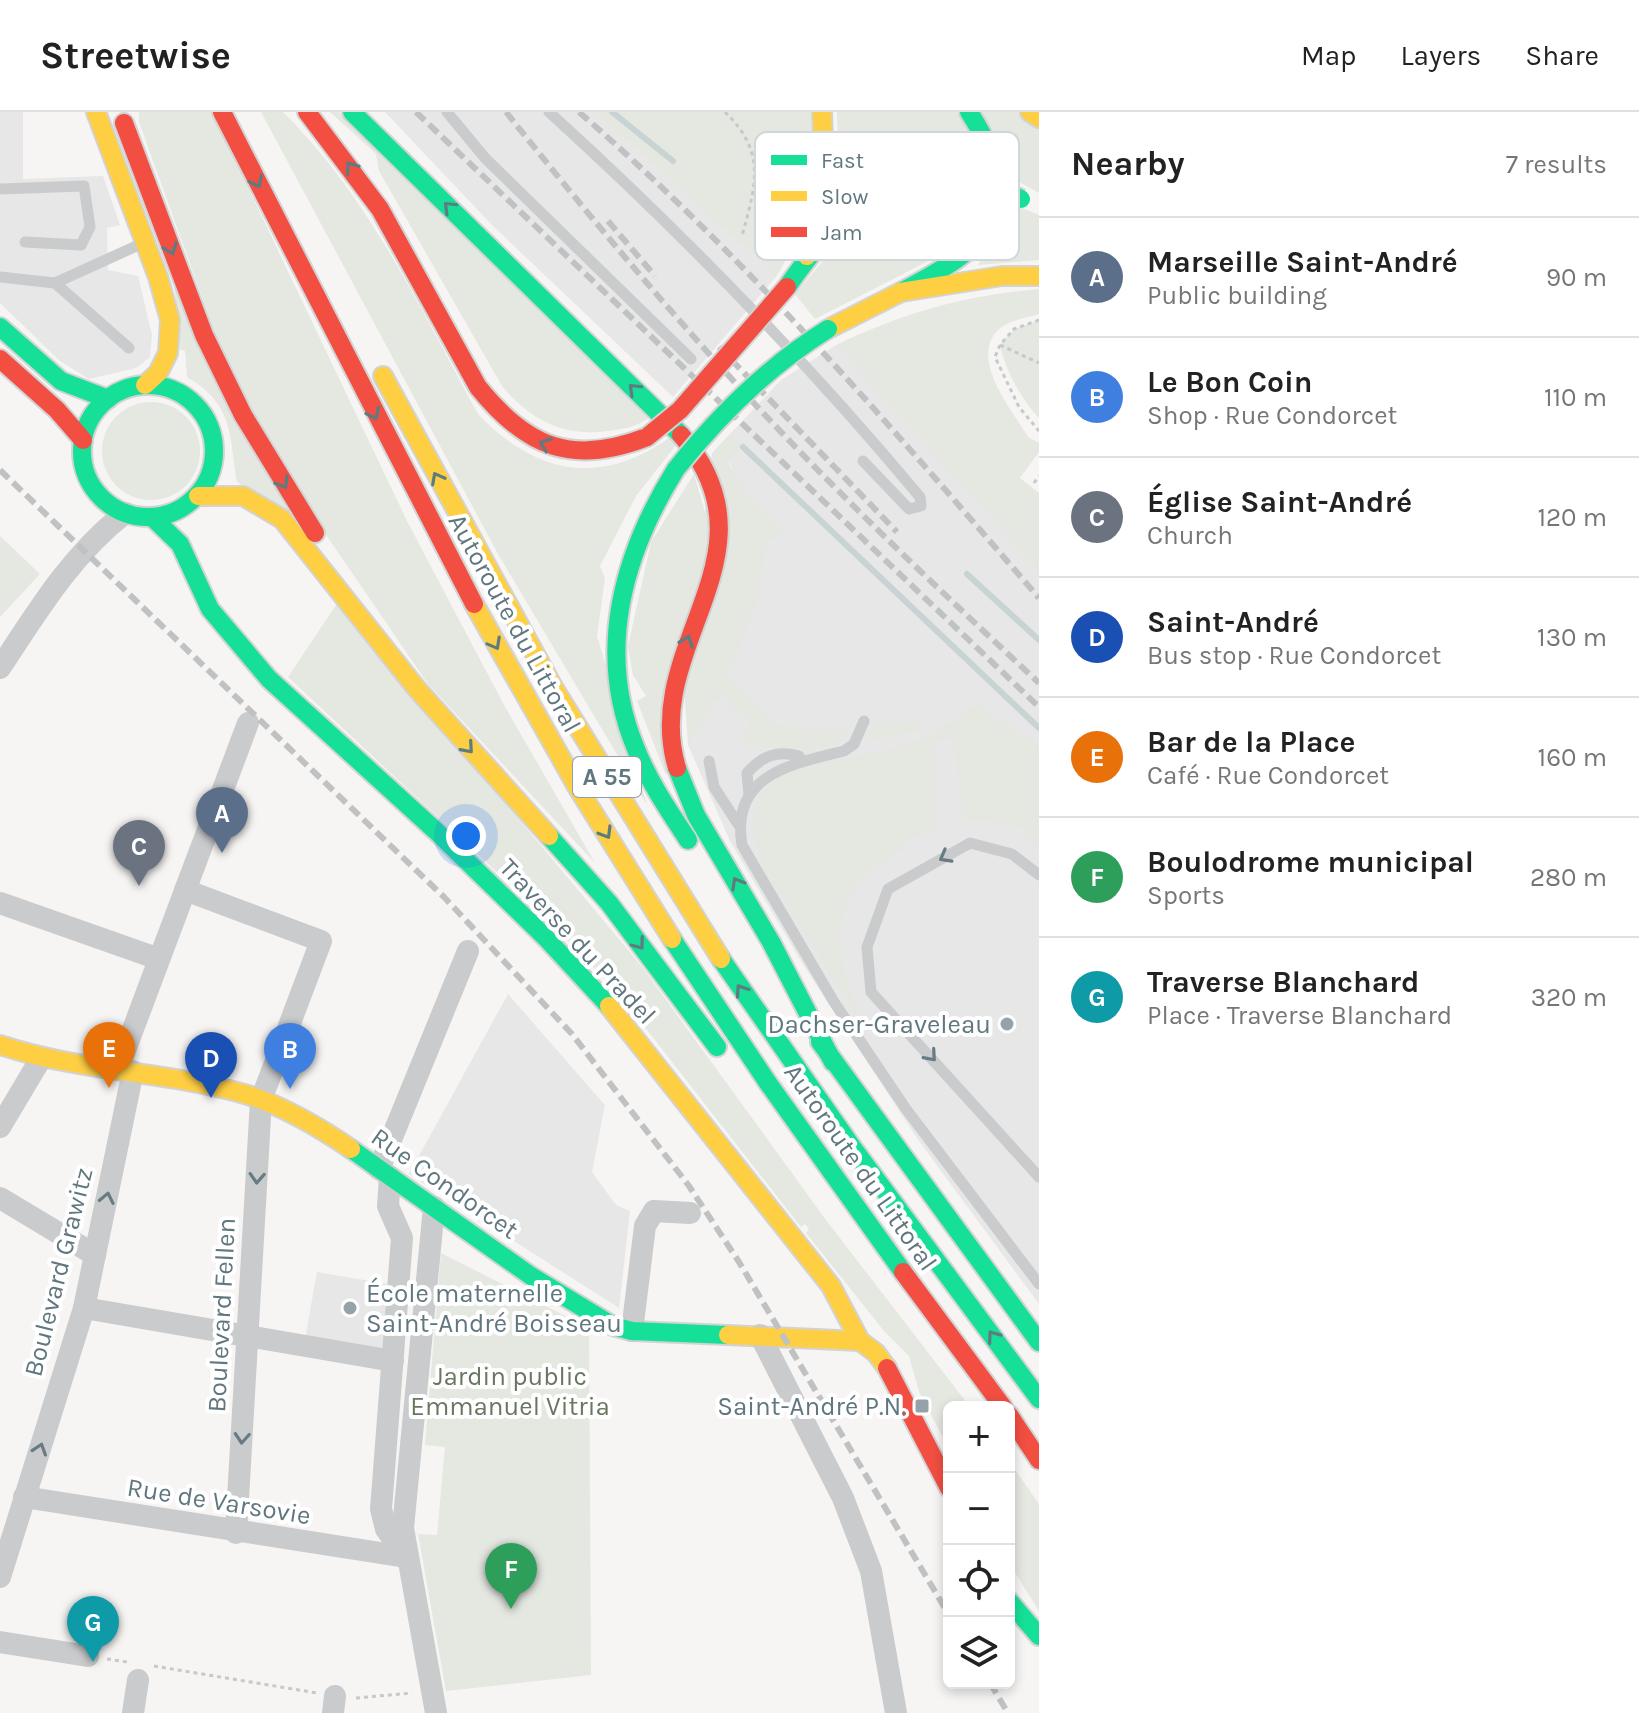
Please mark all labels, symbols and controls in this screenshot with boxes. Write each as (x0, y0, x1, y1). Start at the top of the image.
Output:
text: Streetwise (40, 33, 231, 78)
text: Map (1301, 39, 1356, 72)
text: Layers (1400, 39, 1481, 72)
text: Share (1525, 39, 1599, 72)
legend (755, 132, 1019, 260)
text: Nearby (1071, 144, 1185, 184)
text: Fast (821, 148, 864, 174)
text: 7 results (1506, 149, 1607, 180)
one-way arrow (346, 161, 361, 175)
one-way arrow (247, 173, 263, 188)
text: Slow (821, 184, 868, 210)
one-way arrow (444, 202, 458, 216)
text: Jam (821, 220, 863, 246)
one-way arrow (161, 241, 178, 255)
text: Marseille Saint-André (1147, 244, 1458, 280)
text: A (1089, 262, 1105, 293)
text: 90 m (1546, 262, 1607, 293)
text: Public building (1147, 280, 1327, 311)
text: Le Bon Coin (1147, 364, 1313, 400)
text: B (1089, 382, 1105, 413)
text: 110 m (1544, 382, 1607, 413)
one-way arrow (629, 384, 643, 398)
text: Shop · Rue Condorcet (1147, 400, 1397, 431)
one-way arrow (364, 406, 379, 421)
one-way arrow (539, 437, 553, 453)
one-way arrow (431, 472, 447, 486)
one-way arrow (273, 474, 289, 489)
text: Église Saint-André (1147, 484, 1412, 520)
text: C (1089, 502, 1105, 533)
text: 120 m (1537, 502, 1607, 533)
street label: Autoroute du Littoral (442, 508, 588, 738)
text: Church (1147, 520, 1233, 551)
text: Saint-André (1147, 604, 1319, 640)
text: D (1088, 622, 1106, 653)
text: 130 m (1537, 622, 1607, 653)
one-way arrow (485, 635, 501, 650)
one-way arrow (678, 635, 694, 649)
text: Bus stop · Rue Condorcet (1147, 640, 1441, 671)
text: Bar de la Place (1147, 724, 1355, 760)
one-way arrow (458, 739, 473, 754)
text: E (1089, 742, 1105, 773)
text: 160 m (1538, 742, 1607, 773)
road number: A 55 (573, 757, 641, 797)
text: Café · Rue Condorcet (1147, 760, 1389, 791)
pin: A (196, 787, 248, 853)
your location (446, 816, 486, 856)
pin: C (113, 820, 165, 886)
one-way arrow (596, 824, 612, 839)
text: Boulodrome municipal (1147, 844, 1474, 880)
one-way arrow (939, 847, 954, 863)
street label: Traverse du Pradel (493, 852, 662, 1031)
text: F (1090, 862, 1104, 893)
text: 280 m (1530, 862, 1607, 893)
one-way arrow (731, 877, 747, 892)
text: Sports (1147, 880, 1225, 911)
one-way arrow (629, 935, 644, 949)
text: Traverse Blanchard (1147, 964, 1419, 1000)
text: G (1088, 982, 1106, 1013)
text: 320 m (1531, 982, 1607, 1013)
one-way arrow (736, 984, 751, 998)
text: Place · Traverse Blanchard (1147, 1000, 1452, 1031)
place label: Dachser-Graveleau (767, 1009, 991, 1040)
marker: Dachser-Graveleau (998, 1015, 1016, 1033)
pin: E (83, 1022, 135, 1088)
pin: B (264, 1023, 316, 1089)
pin: D (185, 1032, 237, 1098)
one-way arrow (921, 1047, 936, 1062)
street label: Autoroute du Littoral (778, 1058, 944, 1277)
street label: Rue Condorcet (365, 1121, 524, 1246)
street label: Boulevard Grawitz (18, 1164, 99, 1380)
one-way arrow (248, 1172, 265, 1185)
one-way arrow (98, 1192, 115, 1205)
street label: Boulevard Fellen (201, 1217, 242, 1413)
place label: École maternelle Saint-André Boisseau (366, 1277, 622, 1339)
marker: École maternelle Saint-André Boisseau (341, 1299, 359, 1317)
one-way arrow (988, 1330, 1003, 1345)
park label: Jardin public Emmanuel Vitria (410, 1361, 610, 1422)
place label: Saint-André P.N. (717, 1391, 906, 1422)
marker: Saint-André P.N. (913, 1397, 931, 1415)
map controls (943, 1401, 1015, 1689)
button: + (943, 1401, 1015, 1473)
one-way arrow (234, 1432, 251, 1445)
one-way arrow (30, 1442, 46, 1456)
street label: Rue de Varsovie (125, 1472, 313, 1531)
button: − (943, 1473, 1015, 1545)
pin: F (485, 1543, 537, 1609)
button: locate (943, 1545, 1015, 1617)
pin: G (67, 1596, 119, 1662)
button: layers (943, 1617, 1015, 1689)

